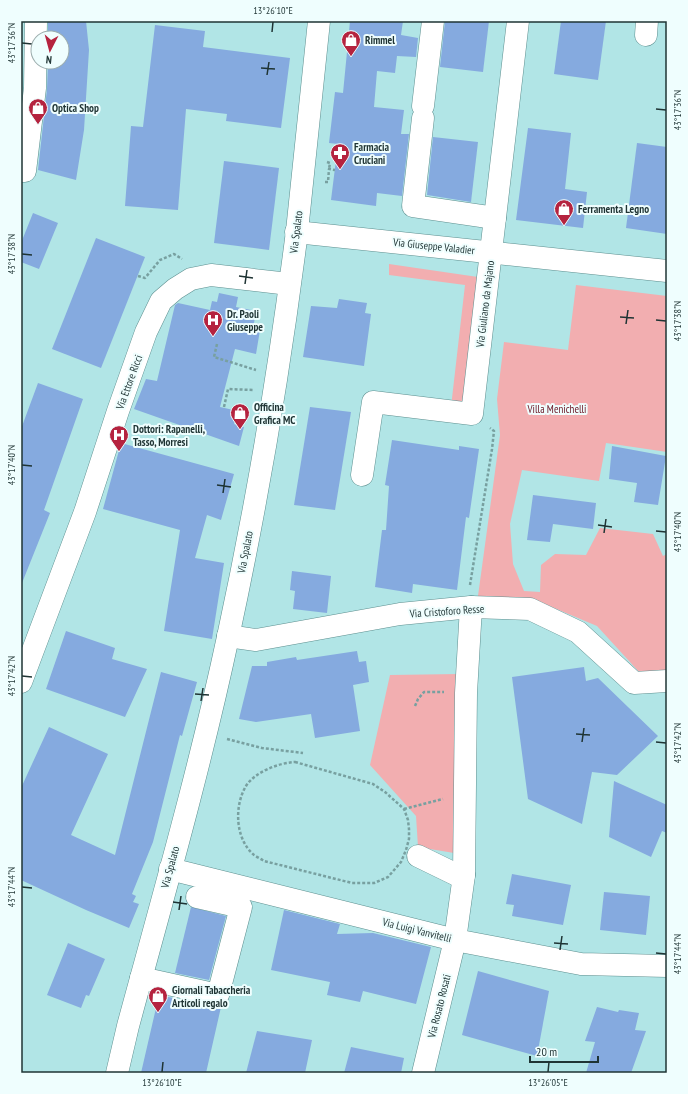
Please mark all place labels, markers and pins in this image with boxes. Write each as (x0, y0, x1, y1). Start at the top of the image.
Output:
shop icon: Rimmel (340, 29, 362, 57)
place label: Rimmel (365, 33, 395, 47)
shop icon: Optica Shop (27, 97, 49, 125)
place label: Optica Shop (52, 101, 99, 115)
place label: Farmacia Cruciani (354, 140, 390, 167)
pharmacy icon: Farmacia Cruciani (329, 142, 351, 170)
shop icon: Ferramenta Legno (553, 198, 575, 226)
place label: Ferramenta Legno (578, 202, 649, 216)
place label: Dr. Paoli Giuseppe (227, 307, 263, 334)
hospital icon: Dr. Paoli Giuseppe (202, 309, 224, 337)
place label: Officina Grafica MC (254, 400, 295, 427)
shop icon: Officina Grafica MC (229, 402, 251, 430)
place label: Dottori: Rapanelli, Tasso, Morresi (133, 422, 205, 449)
hospital icon: Dottori: Rapanelli, Tasso, Morresi (108, 424, 130, 452)
place label: Giornali Tabaccheria Articoli regalo (171, 983, 251, 1010)
shop icon: Giornali Tabaccheria Articoli regalo (147, 985, 169, 1013)

